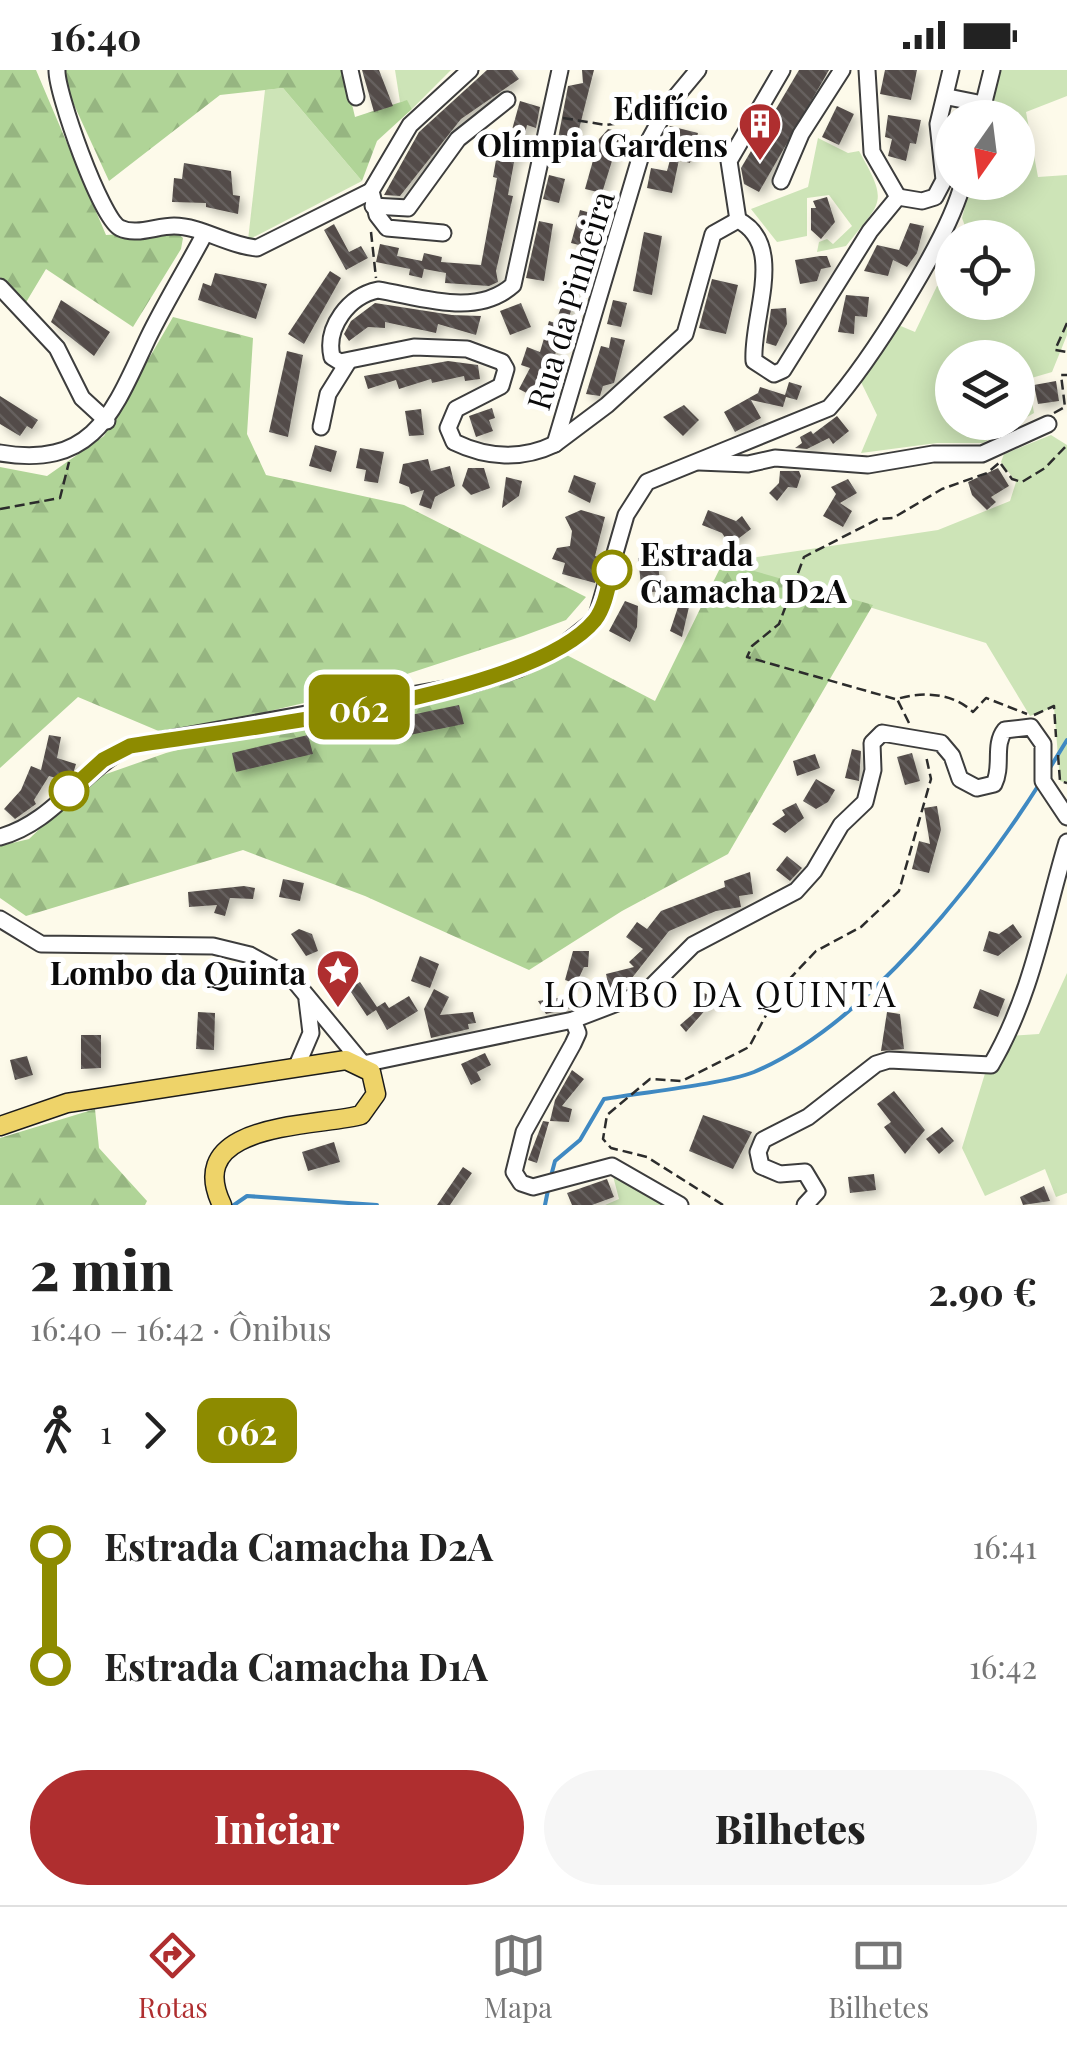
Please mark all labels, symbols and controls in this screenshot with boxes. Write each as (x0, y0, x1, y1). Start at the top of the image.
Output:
text: 16:40 (50, 10, 141, 61)
place label: Edifício Olímpia Gardens (477, 85, 728, 165)
north arrow (935, 100, 1035, 200)
map controls (935, 100, 1035, 440)
building icon: Edifício Olímpia Gardens (737, 101, 783, 162)
street label: Rua da Pinheira (515, 185, 623, 415)
button: locate (935, 220, 1035, 320)
button: layers (935, 340, 1035, 440)
place label: Estrada Camacha D2A (640, 531, 847, 611)
marker: Estrada Camacha D2A (593, 551, 631, 589)
line badge: 062 (302, 674, 416, 740)
text: 062 (329, 684, 389, 731)
unlabelled marker (50, 772, 88, 810)
place icon: Lombo da Quinta (315, 948, 361, 1009)
place label: Lombo da Quinta (50, 950, 306, 993)
district label: LOMBO DA QUINTA (544, 969, 898, 1016)
text: 2 min (30, 1231, 173, 1305)
text: 2.90 € (929, 1265, 1037, 1316)
text: 16:40 – 16:42 · Ônibus (30, 1306, 332, 1349)
icon: walk (30, 1403, 85, 1458)
icon: forward (127, 1403, 182, 1458)
text: 062 (217, 1407, 277, 1454)
text: 1 (100, 1409, 112, 1452)
text: Estrada Camacha D2A (104, 1520, 493, 1571)
text: 16:41 (972, 1524, 1037, 1567)
text: Estrada Camacha D1A (104, 1640, 488, 1691)
text: 16:42 (969, 1644, 1037, 1687)
button: Iniciar (30, 1770, 524, 1885)
button: Bilhetes (544, 1770, 1037, 1885)
tab: Rotas (138, 1928, 208, 2025)
tab: Mapa (484, 1928, 552, 2025)
tab: Bilhetes (828, 1928, 929, 2025)

